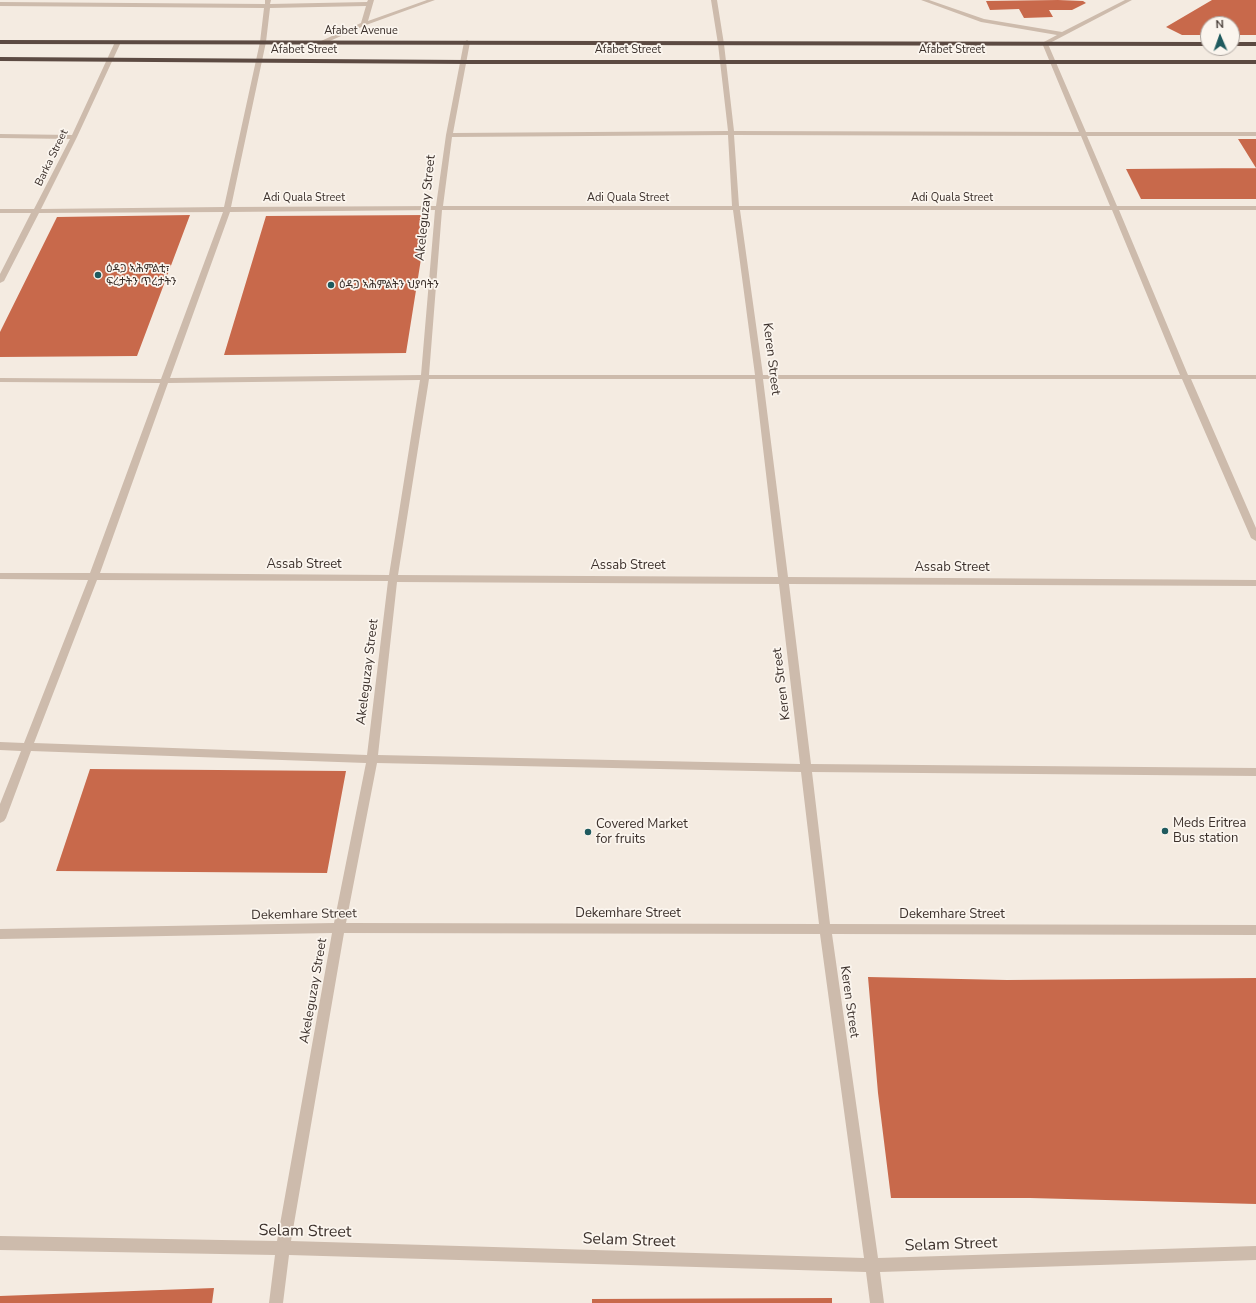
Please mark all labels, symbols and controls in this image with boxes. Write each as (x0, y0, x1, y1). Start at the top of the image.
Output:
north arrow (1200, 16, 1240, 56)
text: N (1215, 17, 1224, 32)
street label: Afabet Avenue (324, 24, 398, 38)
street label: Afabet Street (271, 43, 337, 57)
street label: Afabet Street (595, 43, 661, 57)
street label: Afabet Street (919, 43, 985, 57)
street label: Barka Street (33, 128, 71, 188)
street label: Akeleguzay Street (413, 154, 439, 262)
street label: Adi Quala Street (263, 191, 345, 205)
street label: Adi Quala Street (587, 191, 669, 205)
street label: Adi Quala Street (911, 191, 993, 205)
place label: ዕዳጋ ኣሕምልቲ፣ ፍረታትን ጥረታትን (106, 262, 176, 288)
marker: ዕዳጋ ኣሕምልቲ፣ ፍረታትን ጥረታትን (93, 270, 103, 280)
place label: ዕዳጋ ኣሕምልትን ህያባትን (339, 278, 439, 292)
marker: ዕዳጋ ኣሕምልትን ህያባትን (326, 280, 336, 290)
street label: Keren Street (759, 322, 783, 396)
street label: Assab Street (266, 557, 342, 573)
street label: Assab Street (590, 558, 666, 574)
street label: Assab Street (914, 560, 990, 576)
street label: Akeleguzay Street (354, 618, 382, 726)
street label: Keren Street (770, 647, 794, 721)
place label: Meds Eritrea Bus station (1173, 816, 1246, 847)
place label: Covered Market for fruits (596, 817, 688, 848)
marker: Meds Eritrea Bus station (1160, 826, 1170, 836)
marker: Covered Market for fruits (583, 827, 593, 837)
street label: Dekemhare Street (251, 906, 357, 924)
street label: Dekemhare Street (575, 906, 681, 922)
street label: Dekemhare Street (899, 907, 1005, 923)
street label: Akeleguzay Street (297, 937, 331, 1045)
street label: Keren Street (836, 965, 862, 1039)
street label: Selam Street (258, 1222, 352, 1242)
street label: Selam Street (582, 1230, 676, 1252)
street label: Selam Street (904, 1234, 998, 1256)

